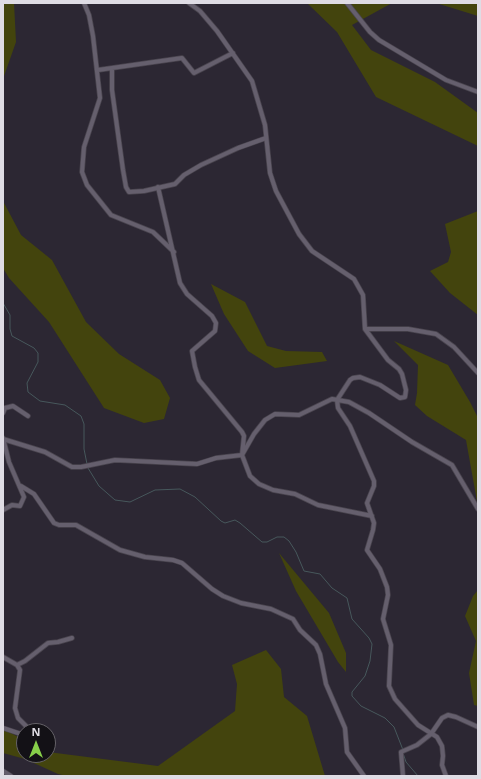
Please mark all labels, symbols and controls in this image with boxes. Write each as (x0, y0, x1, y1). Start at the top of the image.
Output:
north arrow (16, 723, 56, 763)
text: N (32, 724, 40, 739)

